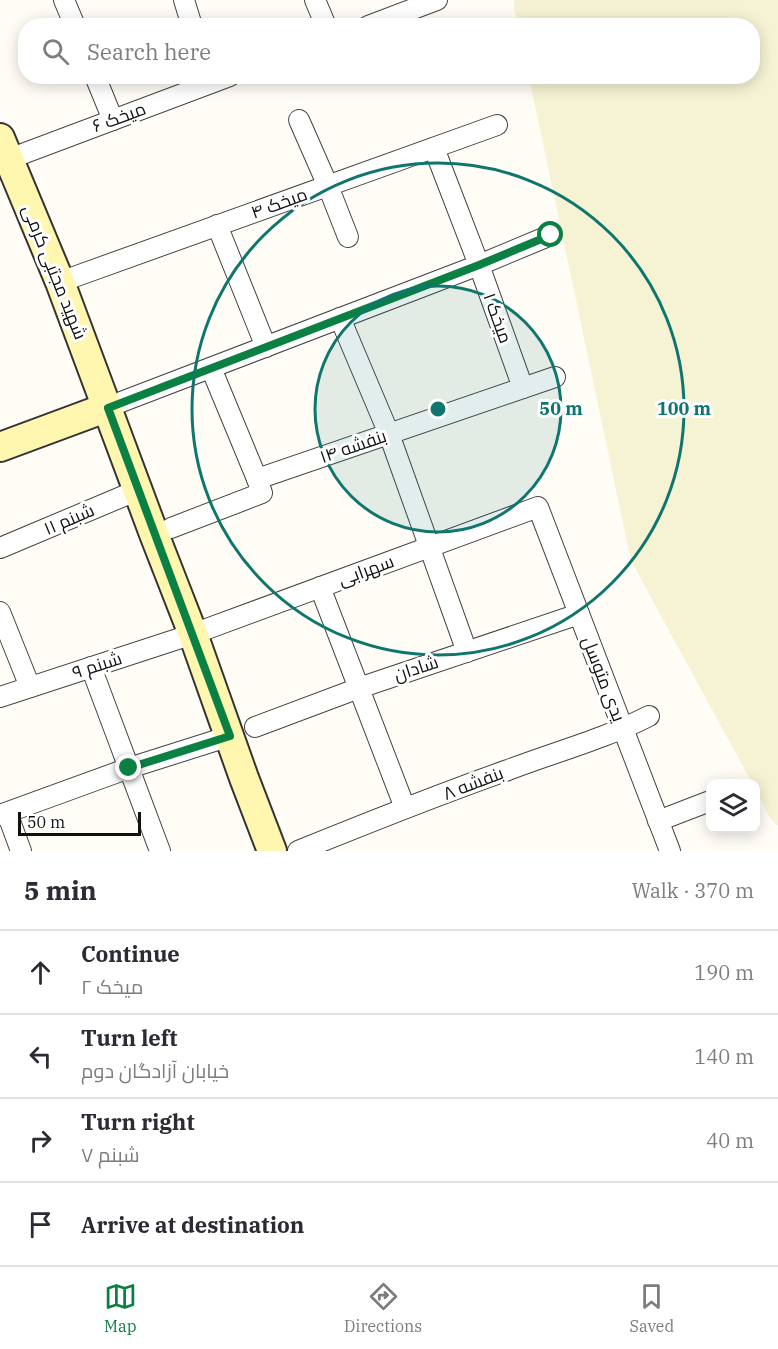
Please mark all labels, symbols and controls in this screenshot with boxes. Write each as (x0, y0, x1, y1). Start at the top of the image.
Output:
search box (18, 18, 760, 84)
icon: search (39, 35, 72, 68)
text: Search here (87, 37, 211, 66)
street label: میخک ۶ (89, 97, 149, 137)
street label: میخک ۴ (248, 182, 310, 224)
street label: شهید مجتبی کرمی (18, 201, 92, 343)
route start (537, 221, 563, 247)
street label: میخک ۱ (478, 290, 518, 346)
text: 50 m (539, 397, 583, 420)
text: 100 m (657, 397, 712, 420)
centre of rings (428, 399, 448, 419)
street label: بنفشه ۱۴ (317, 424, 389, 468)
street label: شبنم ۱۱ (40, 498, 98, 541)
street label: سهرابی (335, 549, 397, 591)
street label: یدی متوسل (577, 633, 631, 725)
street label: شبنم ۹ (69, 646, 125, 685)
street label: شادان (391, 650, 441, 686)
route end (115, 754, 141, 780)
street label: بنفشه ۸ (440, 761, 506, 805)
map controls (706, 779, 760, 833)
button: layers (706, 779, 760, 833)
scale bar (18, 809, 141, 836)
text: 50 m (27, 812, 65, 832)
text: 5 min (24, 873, 97, 907)
text: Walk · 370 m (632, 877, 754, 904)
text: Continue (81, 939, 180, 968)
icon: ahead (24, 956, 57, 989)
text: 190 m (694, 959, 754, 986)
text: میخک ۲ (81, 973, 143, 1000)
text: Turn left (81, 1023, 177, 1052)
icon: left (24, 1040, 57, 1073)
text: 140 m (694, 1043, 754, 1070)
text: خیابان آزادگان دوم (81, 1057, 229, 1084)
text: Turn right (81, 1107, 195, 1136)
icon: right (24, 1124, 57, 1157)
text: 40 m (706, 1127, 754, 1154)
text: شبنم ۷ (81, 1141, 140, 1168)
icon: arrive (24, 1208, 57, 1241)
text: Arrive at destination (81, 1210, 304, 1239)
tab: Map (104, 1280, 137, 1336)
tab: Directions (344, 1280, 422, 1336)
tab: Saved (629, 1280, 674, 1336)

